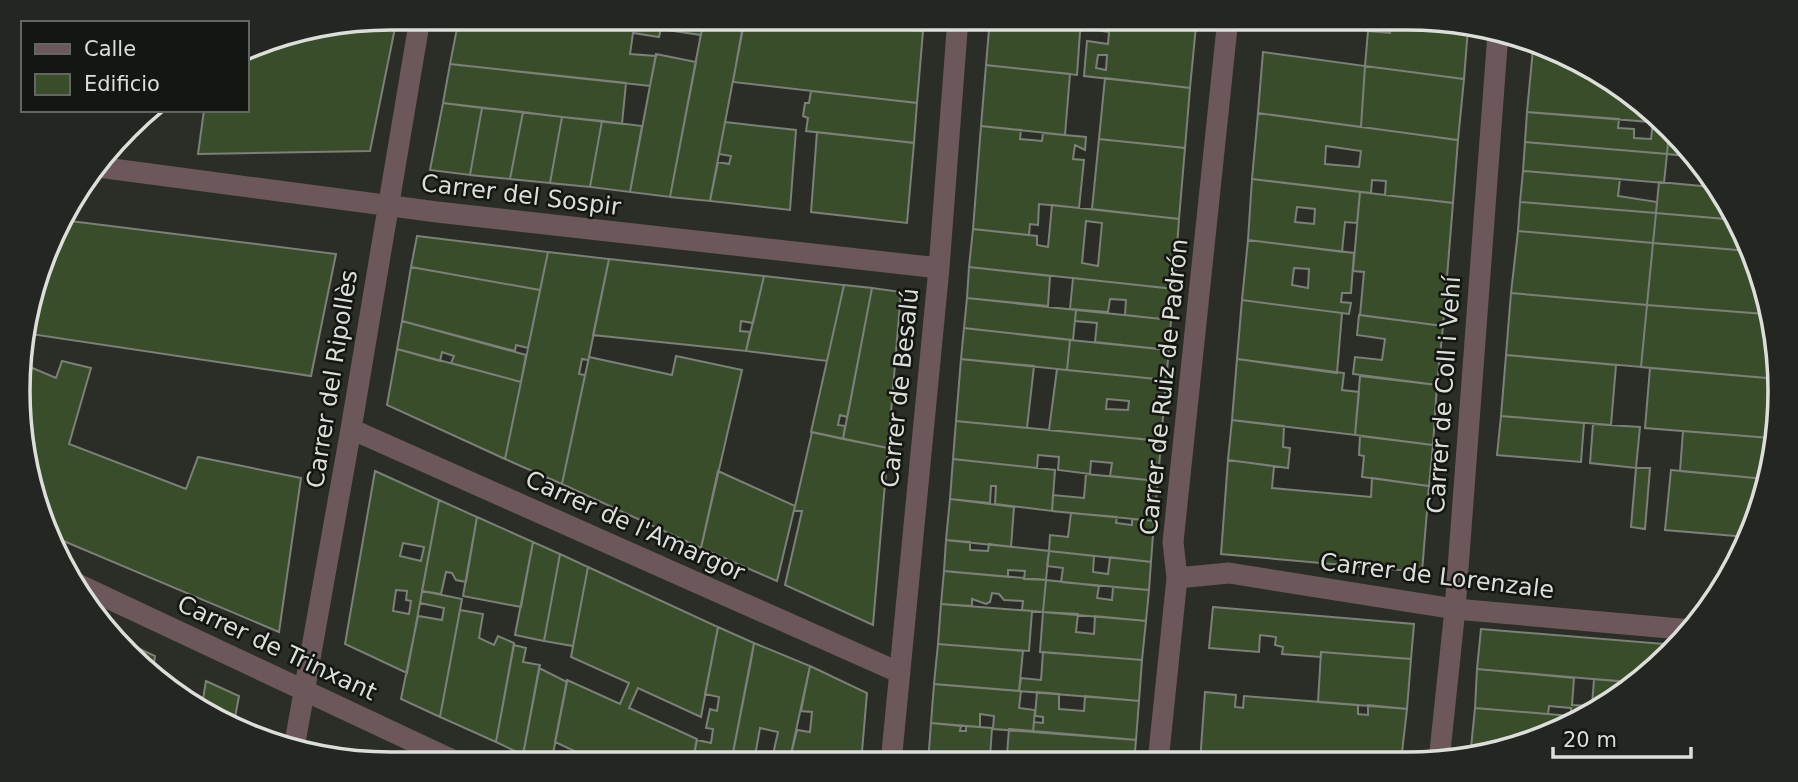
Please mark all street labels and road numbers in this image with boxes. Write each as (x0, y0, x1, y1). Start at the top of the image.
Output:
street label: Carrer del Sospir (420, 169, 623, 221)
street label: Carrer de Ruiz de Padrón (1134, 237, 1194, 537)
street label: Carrer del Ripollès (301, 268, 363, 490)
street label: Carrer de Coll i Vehí (1422, 274, 1466, 515)
street label: Carrer de Besalú (876, 287, 924, 489)
street label: Carrer de l'Amargor (521, 465, 749, 587)
street label: Carrer de Lorenzale (1318, 548, 1556, 604)
street label: Carrer de Trinxant (173, 590, 381, 706)

